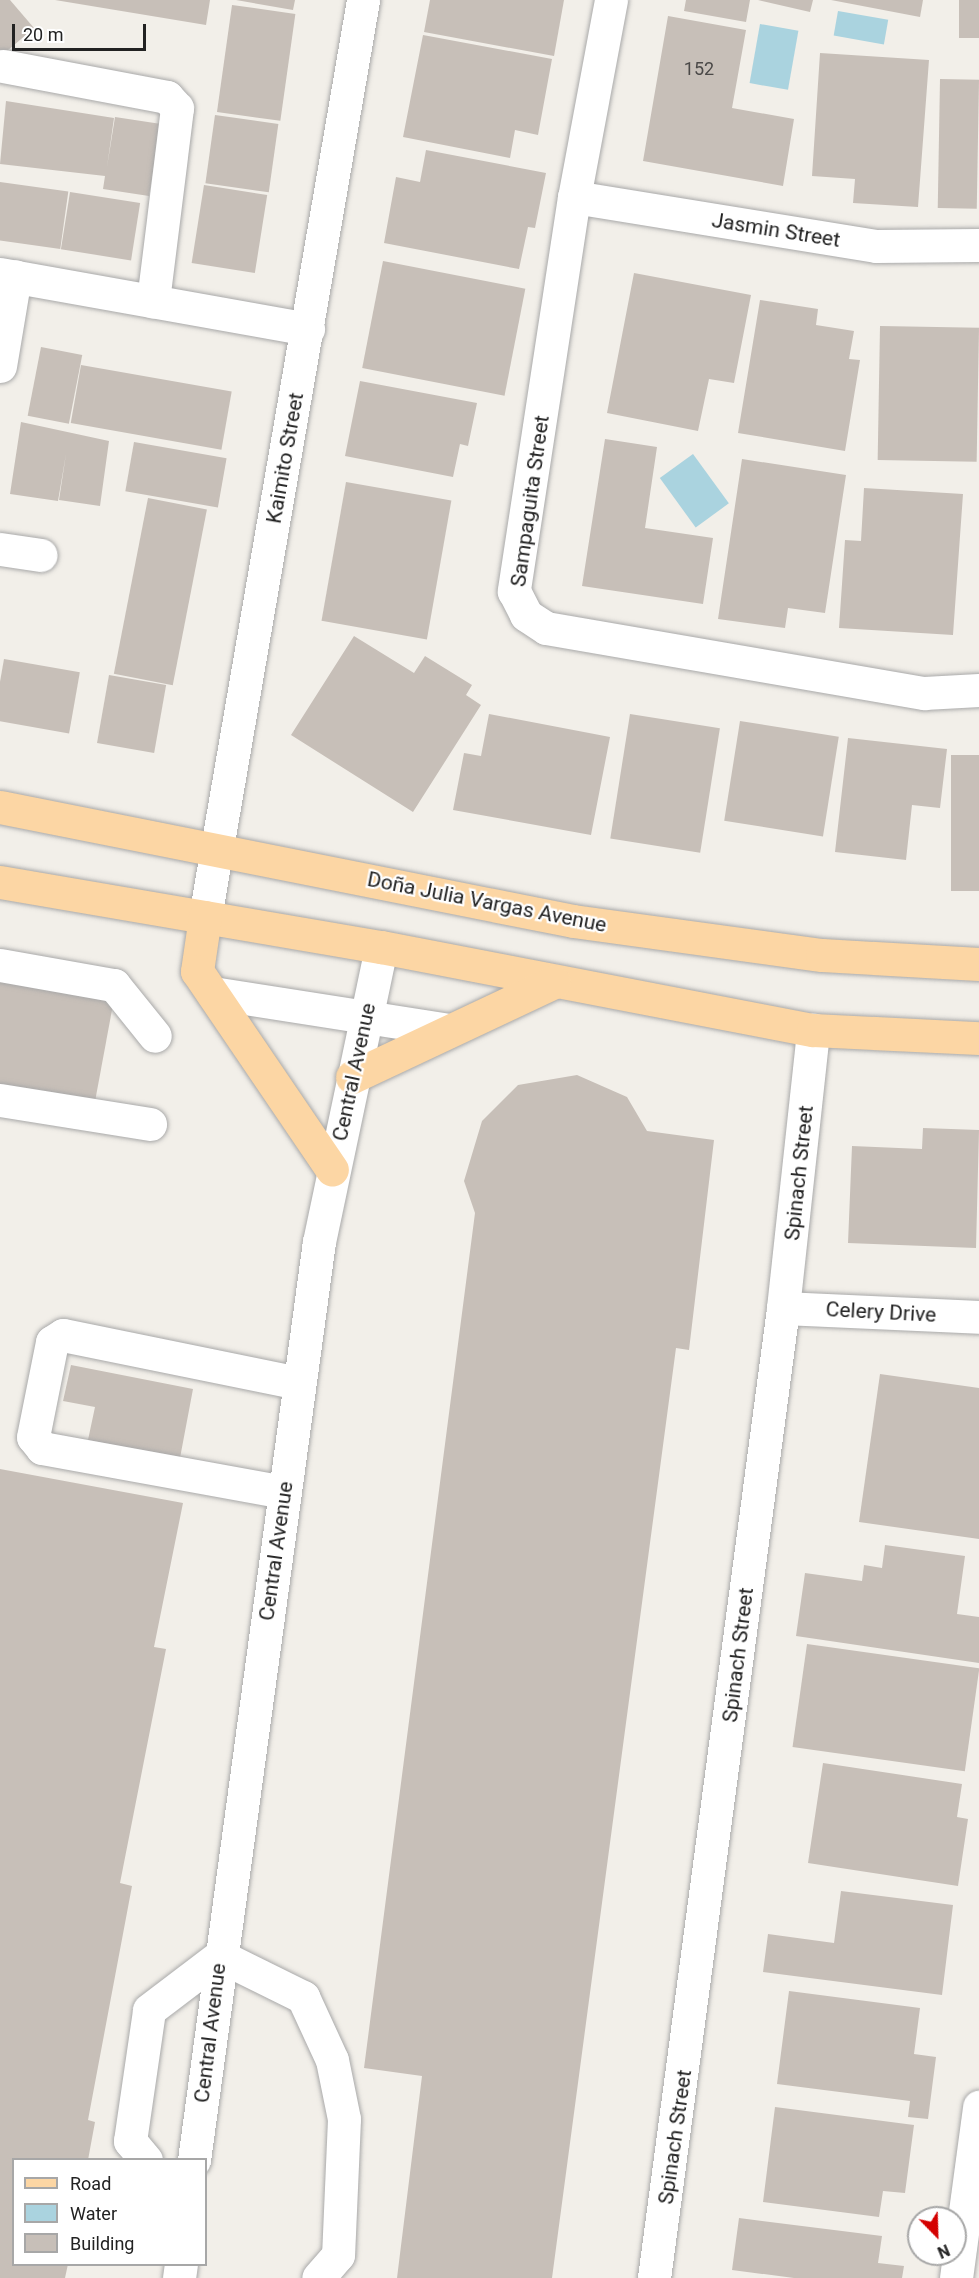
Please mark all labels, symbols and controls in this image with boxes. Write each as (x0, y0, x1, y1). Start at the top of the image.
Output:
scale bar (15, 12, 148, 50)
text: 20 m (23, 24, 63, 45)
house number: 152 (684, 58, 714, 80)
street label: Jasmin Street (710, 207, 842, 253)
street label: Kaimito Street (261, 391, 309, 525)
street label: Sampaguita Street (505, 414, 555, 588)
street label: Doña Julia Vargas Avenue (365, 866, 609, 938)
street label: Central Avenue (327, 1001, 381, 1143)
street label: Spinach Street (779, 1104, 819, 1242)
street label: Celery Drive (825, 1297, 937, 1327)
street label: Central Avenue (254, 1480, 298, 1622)
street label: Spinach Street (717, 1586, 759, 1724)
street label: Central Avenue (189, 1962, 231, 2104)
street label: Spinach Street (653, 2068, 697, 2206)
legend (12, 2158, 207, 2266)
text: Road (70, 2173, 111, 2194)
text: Water (70, 2203, 117, 2224)
north arrow (907, 2206, 967, 2266)
text: Building (70, 2233, 134, 2254)
text: N (935, 2240, 952, 2262)

